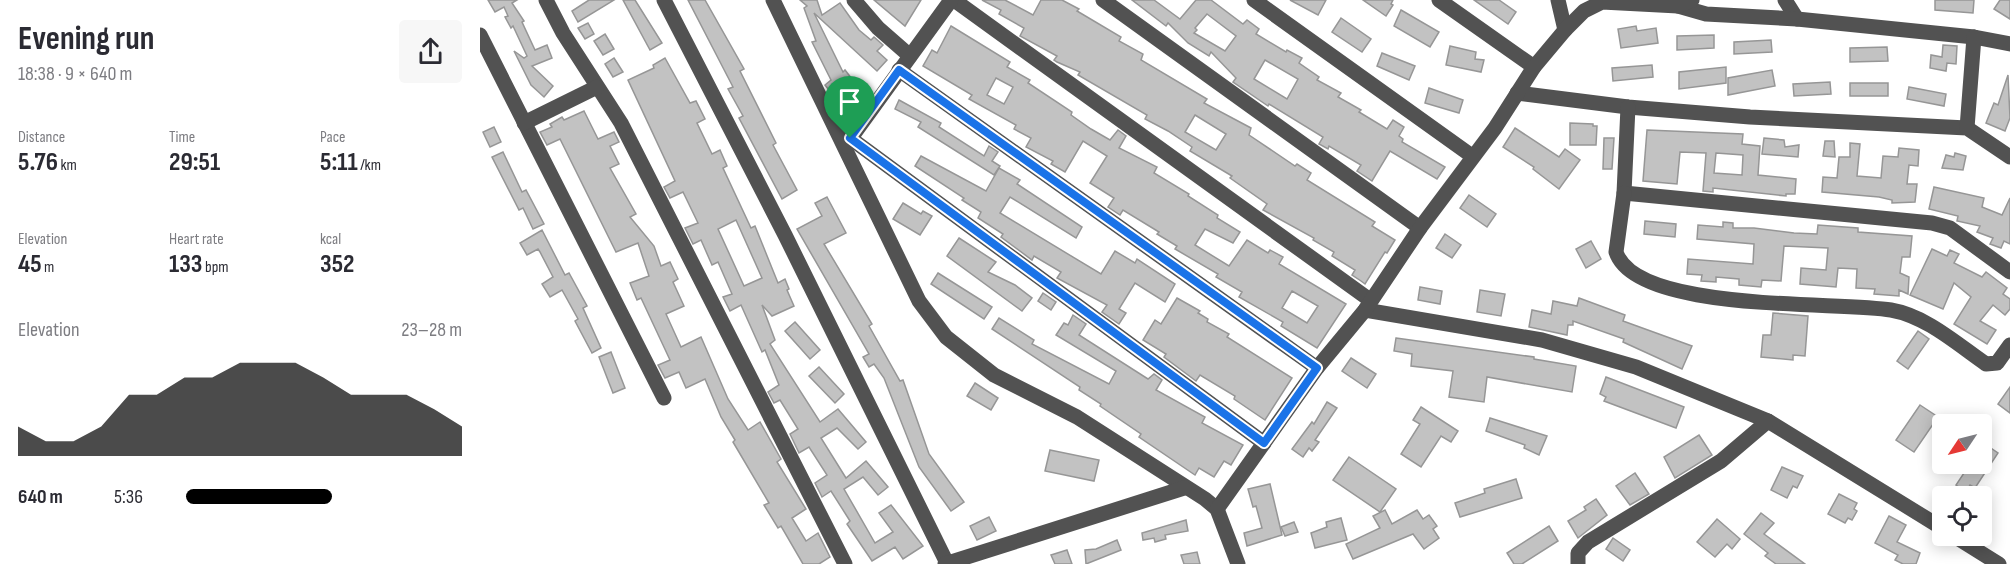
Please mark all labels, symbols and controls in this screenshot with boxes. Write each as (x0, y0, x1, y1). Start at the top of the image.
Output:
text: Evening run (18, 19, 154, 59)
button: share (399, 20, 462, 83)
text: 18:38 · 9 × 640 m (18, 62, 132, 86)
pin (824, 76, 875, 138)
icon: arrive (833, 85, 866, 118)
text: Distance (18, 128, 65, 147)
text: Time (169, 128, 195, 147)
text: Pace (320, 128, 345, 147)
text: 5.76 (18, 147, 58, 178)
text: 29:51 (169, 147, 220, 178)
text: 5:11 (320, 147, 358, 178)
text: km (58, 156, 77, 175)
text: /km (358, 156, 381, 175)
text: Elevation (18, 230, 67, 249)
text: Heart rate (169, 230, 224, 249)
text: kcal (320, 230, 341, 249)
text: 45 (18, 249, 42, 280)
text: 133 (169, 249, 203, 280)
text: 352 (320, 249, 354, 280)
text: m (42, 258, 54, 277)
text: bpm (203, 258, 229, 277)
text: Elevation (18, 318, 80, 342)
text: 23–28 m (401, 318, 462, 342)
north arrow (1932, 414, 1992, 474)
map controls (1932, 414, 1992, 546)
text: 640 m (18, 485, 63, 509)
text: 5:36 (114, 485, 143, 509)
button: locate (1932, 486, 1992, 546)

